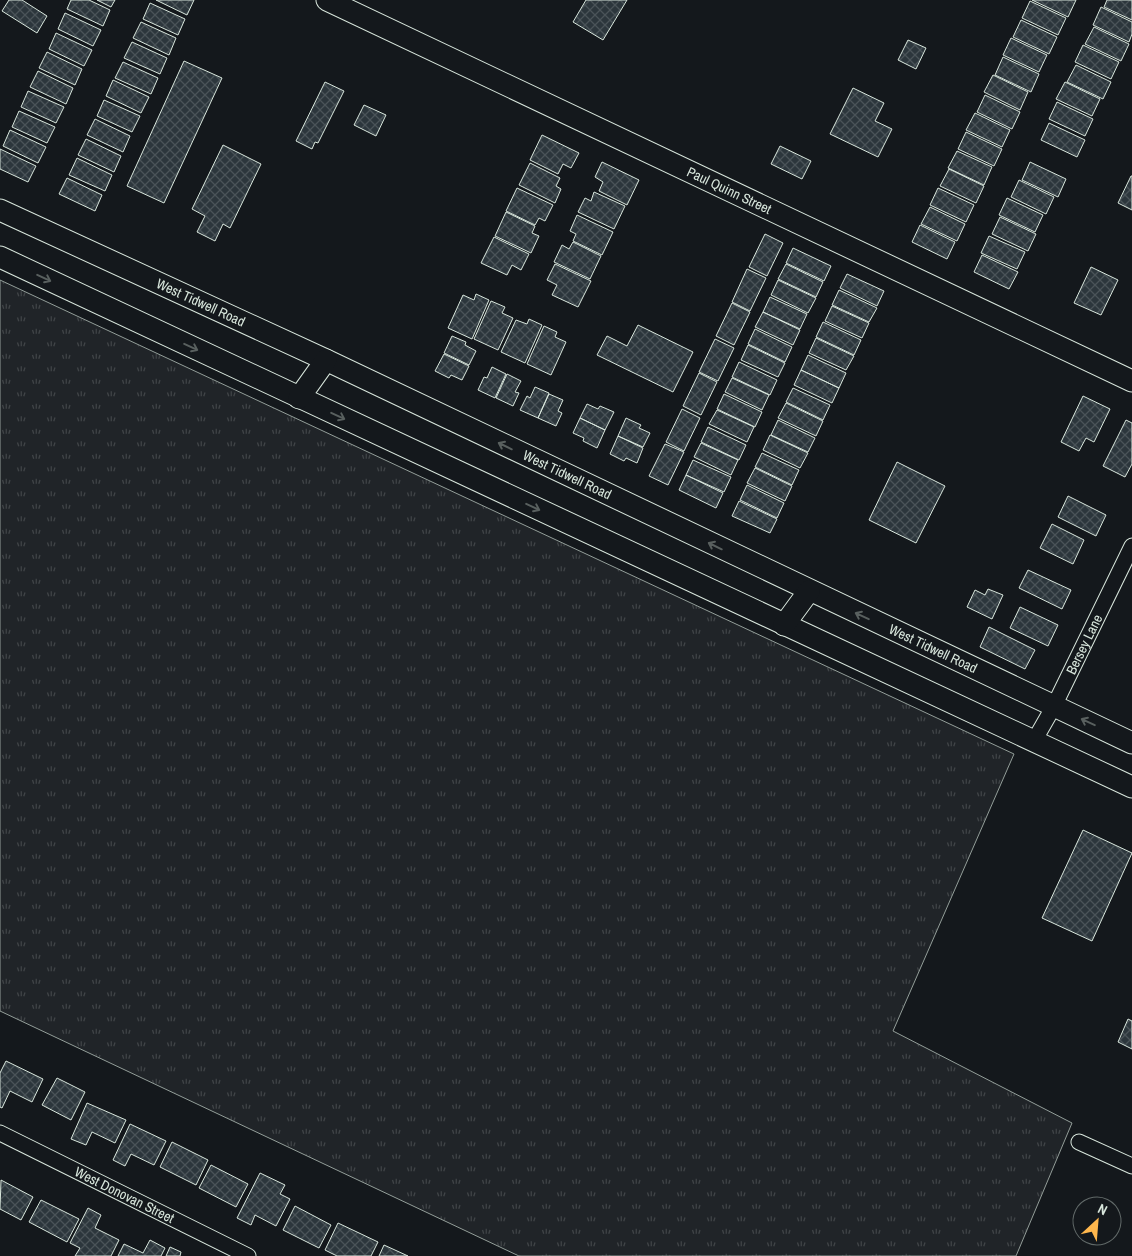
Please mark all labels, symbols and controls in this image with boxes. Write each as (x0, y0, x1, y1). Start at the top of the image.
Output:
street label: Paul Quinn Street (684, 163, 774, 218)
one-way arrow (36, 273, 51, 283)
street label: West Tidwell Road (153, 274, 248, 331)
one-way arrow (183, 343, 198, 352)
one-way arrow (330, 412, 345, 421)
one-way arrow (498, 441, 513, 450)
street label: West Tidwell Road (520, 446, 614, 503)
one-way arrow (525, 503, 540, 513)
one-way arrow (708, 541, 723, 550)
one-way arrow (855, 611, 870, 620)
street label: Bersey Lane (1062, 611, 1106, 677)
street label: West Tidwell Road (886, 620, 980, 677)
one-way arrow (1081, 717, 1096, 727)
street label: West Donovan Street (72, 1162, 177, 1227)
north arrow (1072, 1196, 1122, 1246)
text: N (1095, 1199, 1110, 1219)

